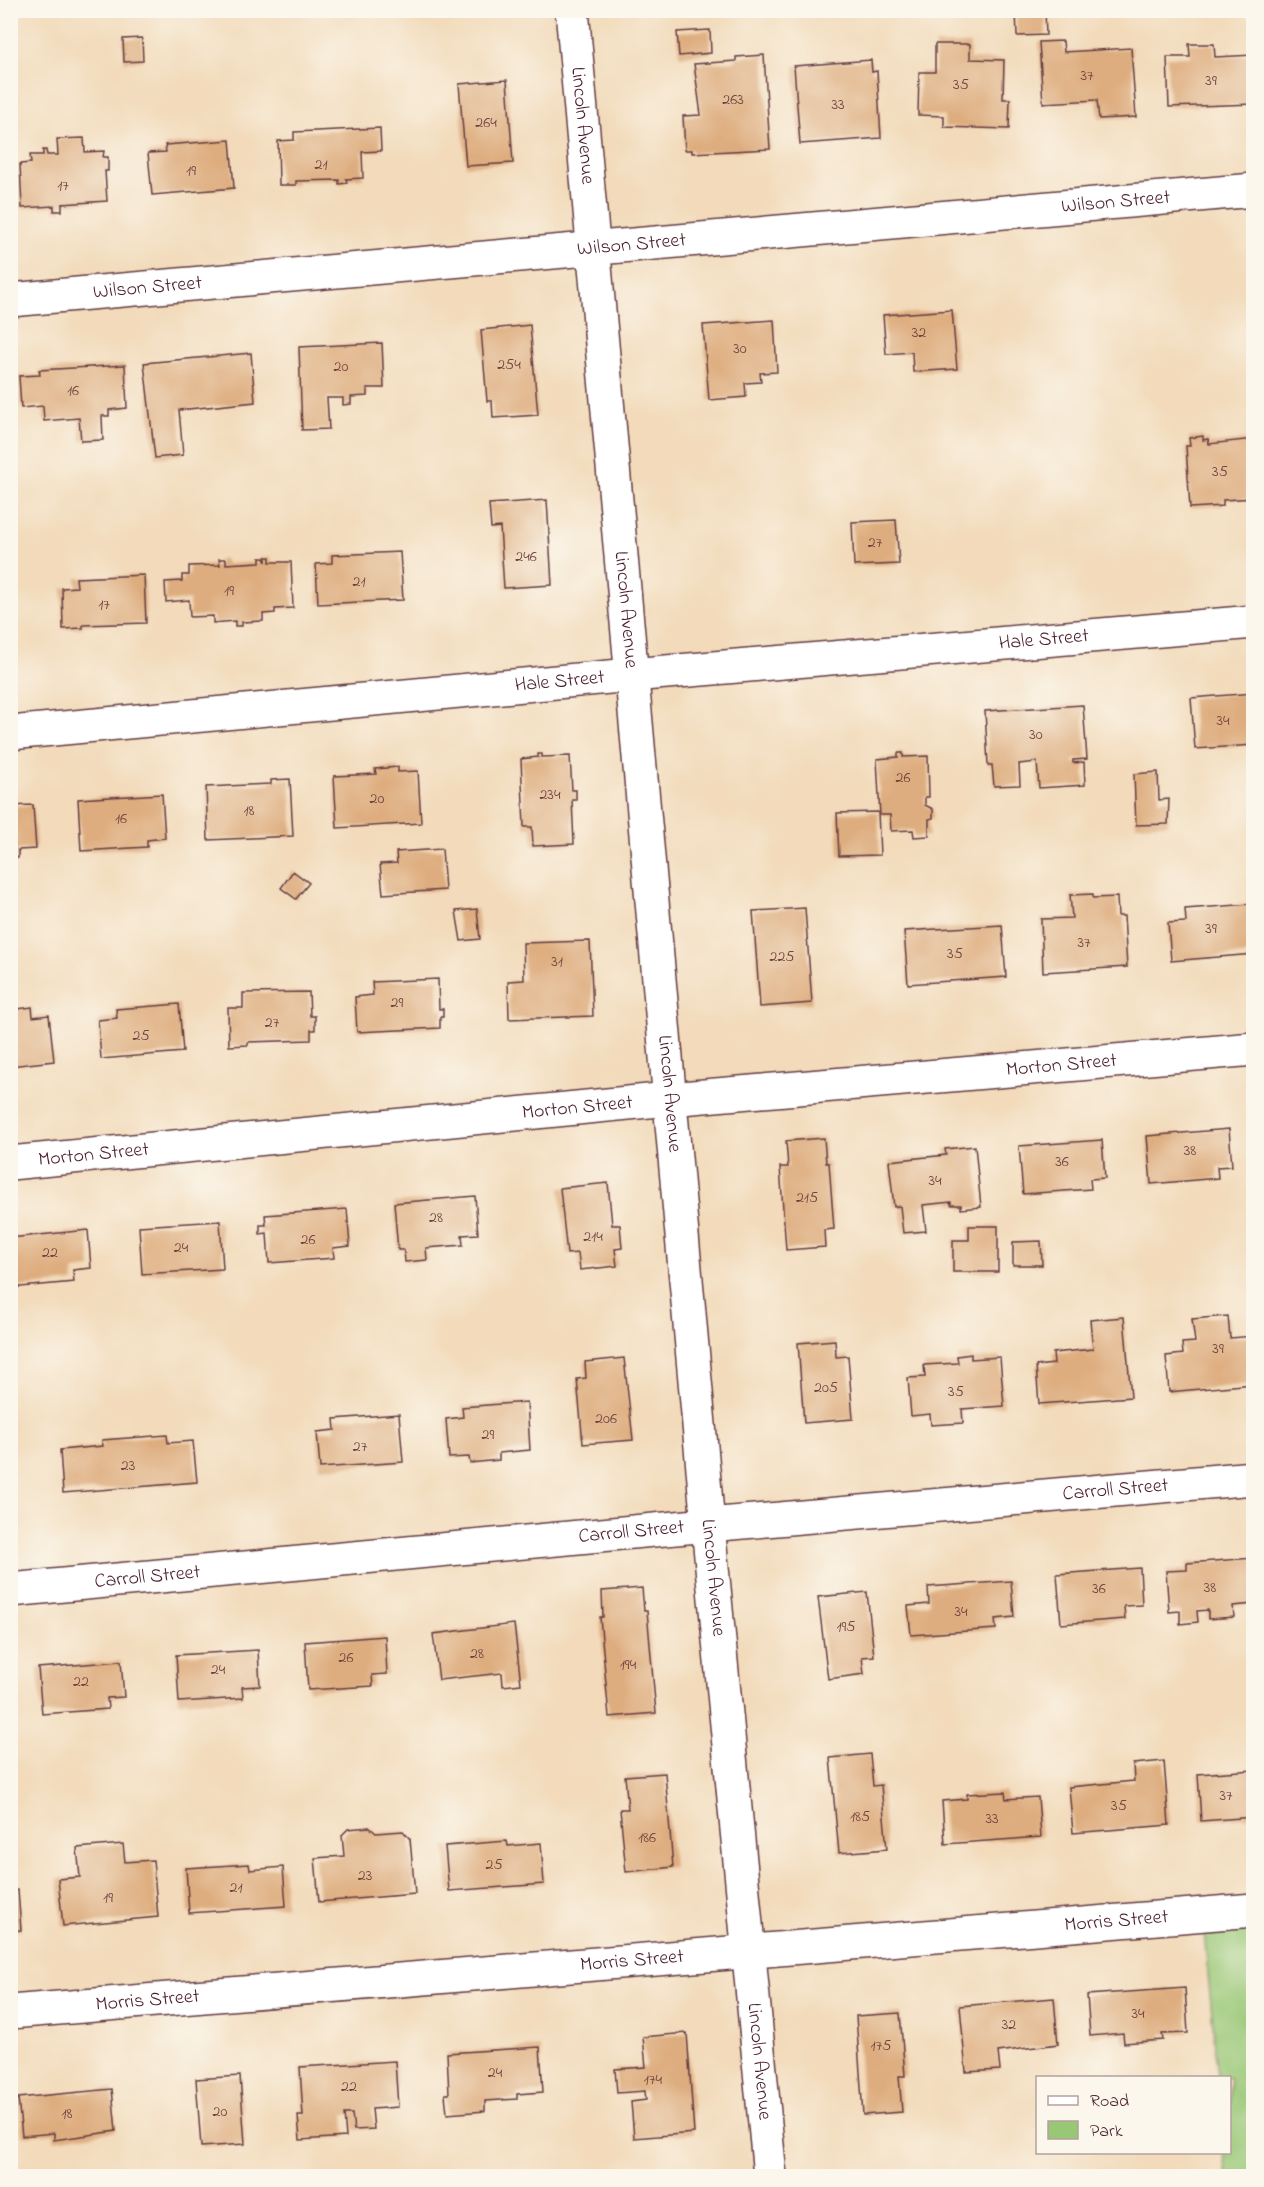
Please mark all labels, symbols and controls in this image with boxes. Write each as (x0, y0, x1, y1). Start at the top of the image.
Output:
house number: 37 (1080, 64, 1094, 88)
street label: Lincoln Avenue (563, 66, 602, 185)
house number: 39 (1205, 69, 1217, 93)
house number: 35 (953, 73, 969, 97)
house number: 263 (722, 88, 744, 112)
house number: 33 (831, 93, 845, 117)
house number: 264 (475, 111, 497, 135)
house number: 21 (314, 153, 328, 177)
house number: 19 (186, 159, 196, 183)
house number: 17 (57, 174, 69, 198)
street label: Wilson Street (1060, 183, 1172, 221)
street label: Wilson Street (576, 226, 688, 264)
street label: Wilson Street (92, 269, 203, 307)
house number: 32 (912, 321, 926, 345)
house number: 30 (733, 337, 747, 361)
house number: 254 (497, 353, 521, 377)
house number: 20 (334, 355, 349, 379)
house number: 16 (67, 379, 79, 403)
house number: 35 (1212, 460, 1228, 484)
house number: 27 (868, 531, 883, 555)
house number: 246 (515, 545, 537, 569)
street label: Lincoln Avenue (606, 550, 646, 670)
house number: 21 (352, 570, 366, 594)
house number: 19 (224, 579, 234, 603)
house number: 17 (98, 593, 110, 617)
street label: Hale Street (998, 622, 1090, 658)
street label: Hale Street (513, 663, 606, 700)
house number: 34 (1216, 709, 1230, 733)
house number: 30 (1029, 723, 1043, 747)
house number: 26 (896, 766, 911, 790)
house number: 234 (539, 783, 561, 807)
house number: 20 (370, 787, 385, 811)
house number: 18 (243, 799, 255, 823)
house number: 16 (115, 807, 127, 831)
house number: 39 (1205, 917, 1217, 941)
house number: 37 (1077, 931, 1091, 955)
house number: 35 (947, 942, 963, 966)
house number: 225 (769, 945, 795, 969)
house number: 31 (551, 950, 563, 974)
house number: 29 (391, 991, 404, 1015)
house number: 27 (265, 1011, 280, 1035)
house number: 25 (132, 1024, 150, 1048)
street label: Lincoln Avenue (650, 1034, 689, 1154)
street label: Morton Street (1005, 1046, 1118, 1085)
street label: Morton Street (521, 1088, 634, 1128)
street label: Morton Street (37, 1135, 151, 1175)
house number: 38 (1184, 1139, 1196, 1163)
house number: 36 (1055, 1150, 1069, 1174)
house number: 34 (928, 1169, 942, 1193)
house number: 215 (796, 1186, 818, 1210)
house number: 28 (429, 1206, 443, 1230)
house number: 214 (583, 1225, 603, 1249)
house number: 26 (301, 1228, 316, 1252)
house number: 24 (174, 1236, 189, 1260)
house number: 22 (42, 1241, 58, 1265)
house number: 39 (1212, 1337, 1224, 1361)
house number: 205 (814, 1376, 838, 1400)
house number: 35 (948, 1380, 964, 1404)
house number: 206 (595, 1407, 617, 1431)
house number: 29 (482, 1423, 495, 1447)
house number: 27 (353, 1435, 368, 1459)
house number: 23 (121, 1454, 135, 1478)
street label: Carroll Street (1061, 1471, 1170, 1509)
street label: Carroll Street (577, 1513, 686, 1552)
street label: Lincoln Avenue (693, 1518, 733, 1638)
street label: Carroll Street (93, 1558, 202, 1597)
house number: 38 (1204, 1576, 1216, 1600)
house number: 36 (1092, 1577, 1106, 1601)
house number: 34 (954, 1600, 968, 1624)
house number: 195 (836, 1615, 856, 1639)
house number: 28 (470, 1642, 484, 1666)
house number: 26 (339, 1646, 354, 1670)
house number: 194 (620, 1653, 637, 1677)
house number: 24 (211, 1658, 226, 1682)
house number: 22 (73, 1670, 89, 1694)
house number: 37 (1219, 1784, 1233, 1808)
house number: 35 (1111, 1794, 1127, 1818)
house number: 185 (850, 1805, 870, 1829)
house number: 33 (985, 1807, 999, 1831)
house number: 186 (638, 1826, 656, 1850)
house number: 25 (485, 1853, 503, 1877)
house number: 23 (358, 1864, 372, 1888)
house number: 21 (229, 1876, 243, 1900)
house number: 19 (103, 1886, 113, 1910)
street label: Morris Street (1063, 1903, 1170, 1940)
street label: Morris Street (579, 1942, 685, 1980)
street label: Morris Street (94, 1982, 201, 2019)
street label: Lincoln Avenue (739, 2002, 779, 2121)
house number: 34 (1131, 2002, 1145, 2026)
house number: 32 (1002, 2013, 1016, 2037)
house number: 175 (871, 2034, 891, 2058)
house number: 24 (488, 2061, 503, 2085)
house number: 174 (644, 2068, 663, 2092)
house number: 22 (341, 2075, 357, 2099)
legend (1036, 2076, 1231, 2154)
text: Road (1090, 2089, 1129, 2115)
house number: 20 (213, 2100, 228, 2124)
house number: 18 (61, 2102, 73, 2126)
text: Park (1090, 2119, 1123, 2145)

